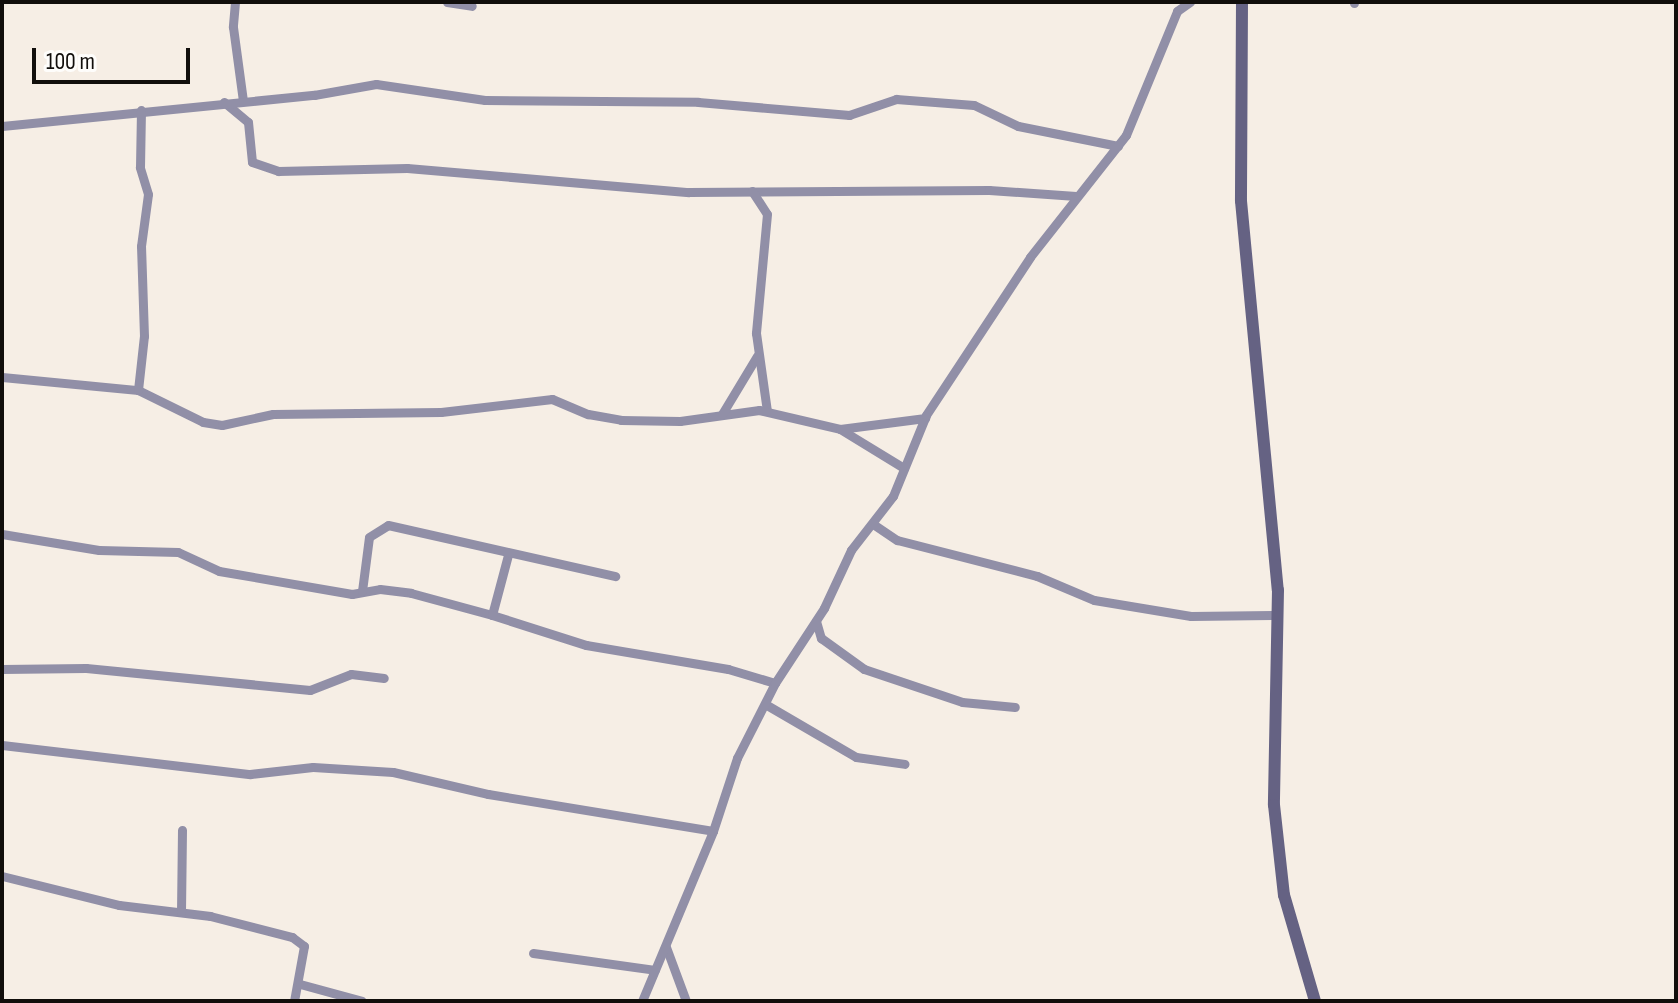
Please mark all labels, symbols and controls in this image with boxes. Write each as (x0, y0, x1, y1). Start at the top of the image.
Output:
scale bar (36, 32, 194, 82)
text: 100 m (46, 47, 95, 76)

